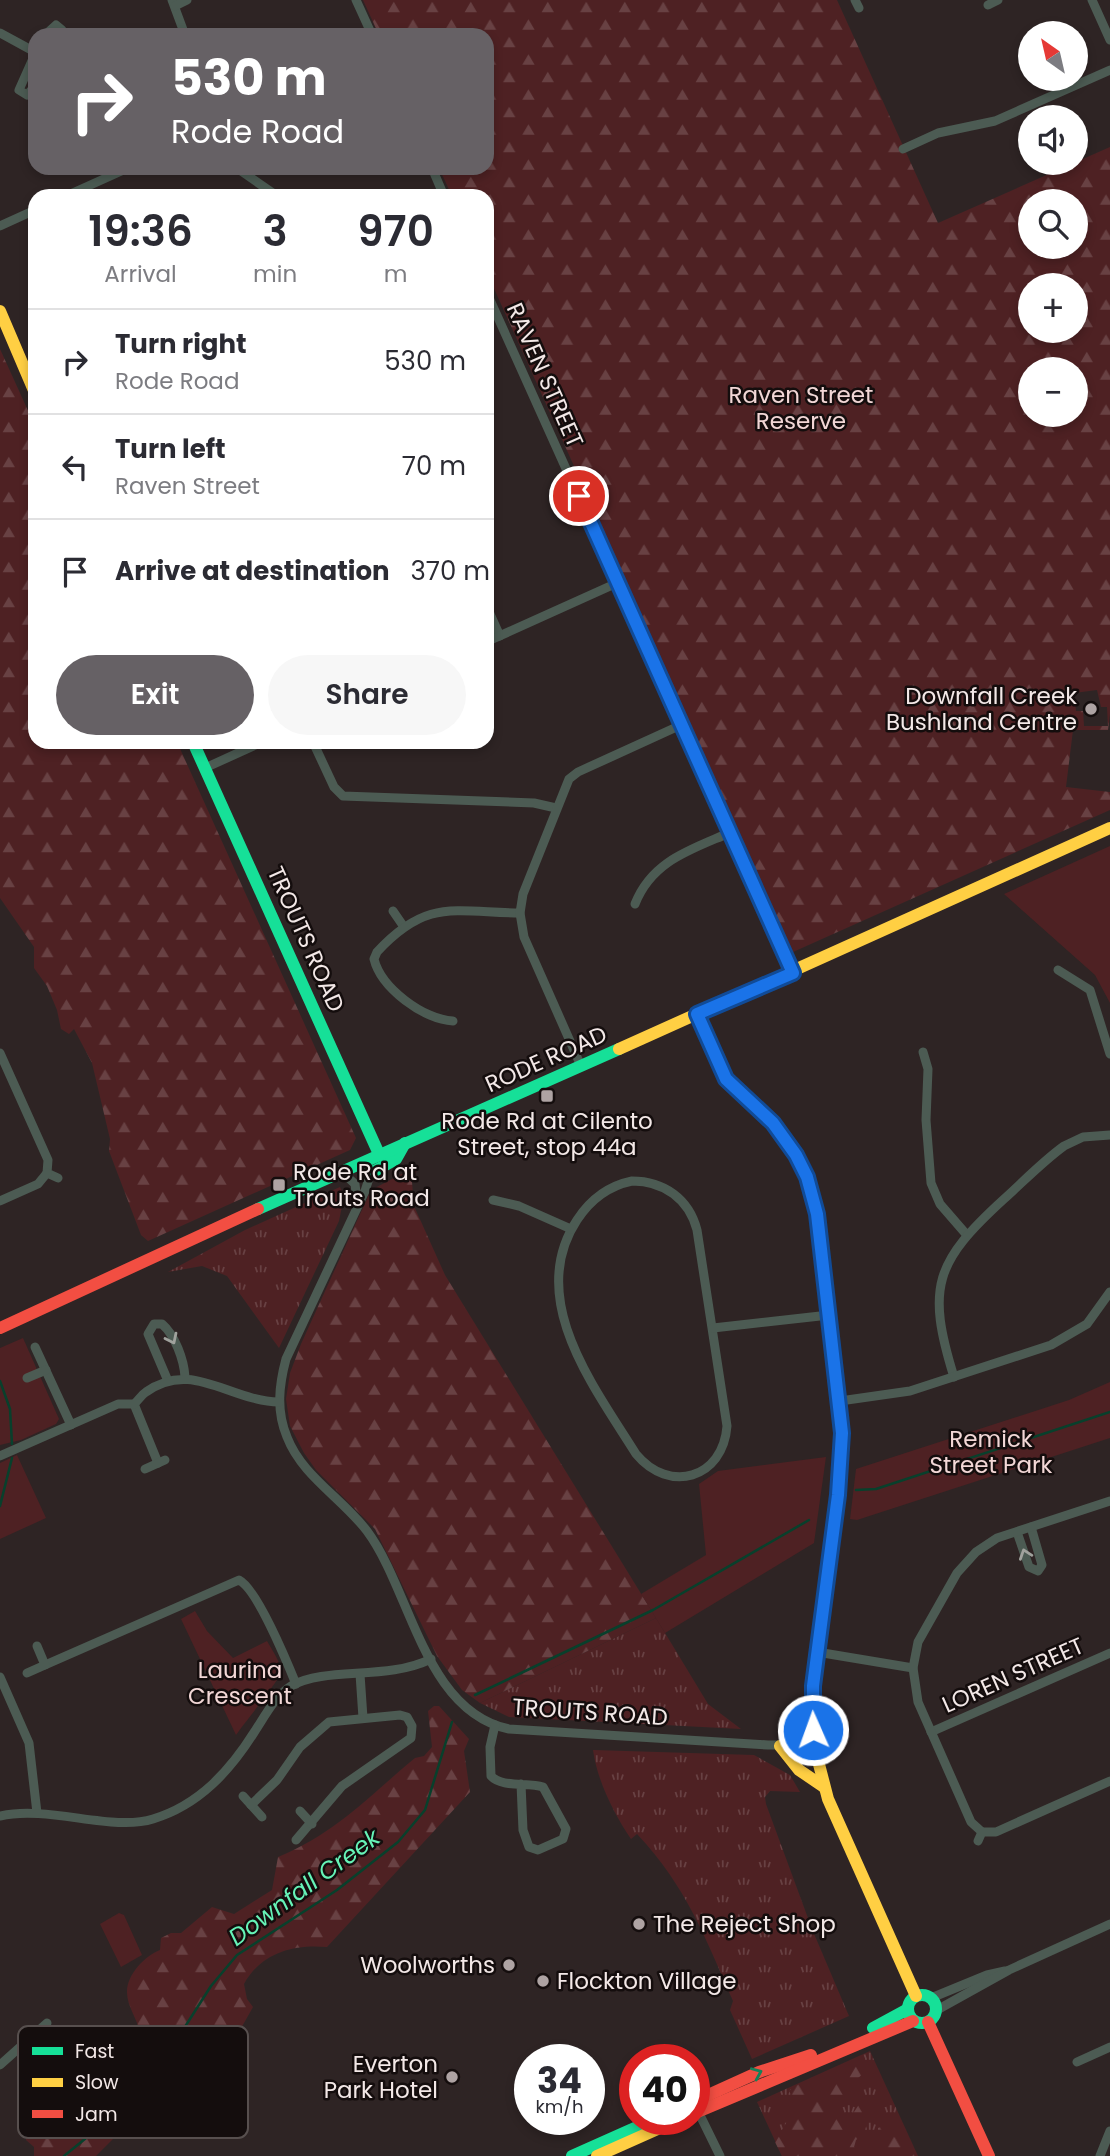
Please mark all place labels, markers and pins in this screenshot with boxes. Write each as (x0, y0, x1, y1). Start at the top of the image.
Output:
pin (549, 466, 609, 526)
place label: Downfall Creek Bushland Centre (886, 680, 1077, 738)
marker: Downfall Creek Bushland Centre (1083, 701, 1099, 717)
marker: Rode Rd at Cilento Street, stop 44a (539, 1088, 555, 1104)
place label: Rode Rd at Cilento Street, stop 44a (441, 1105, 653, 1163)
place label: Rode Rd at Trouts Road (293, 1156, 430, 1214)
marker: Rode Rd at Trouts Road (271, 1177, 287, 1193)
place label: The Reject Shop (653, 1908, 836, 1940)
marker: The Reject Shop (631, 1916, 647, 1932)
place label: Woolworths (360, 1949, 495, 1981)
marker: Woolworths (501, 1957, 517, 1973)
place label: Flockton Village (557, 1965, 737, 1997)
marker: Flockton Village (535, 1973, 551, 1989)
place label: Everton Park Hotel (324, 2048, 438, 2106)
marker: Everton Park Hotel (444, 2069, 460, 2085)

